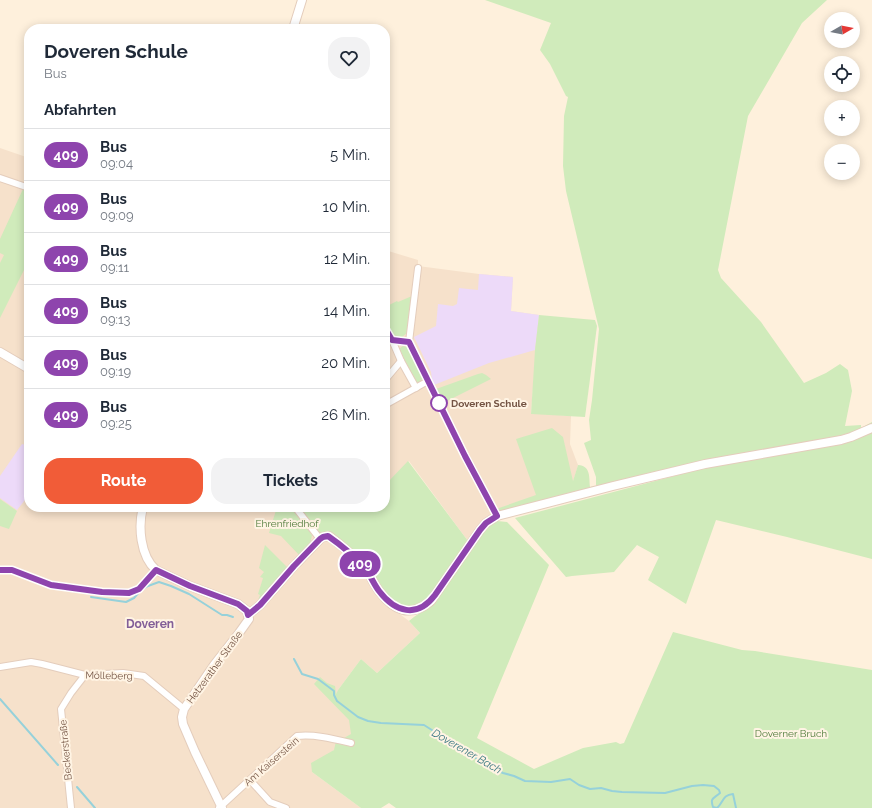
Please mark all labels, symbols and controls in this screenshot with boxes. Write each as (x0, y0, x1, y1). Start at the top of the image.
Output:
north arrow (824, 12, 860, 48)
map controls (824, 12, 860, 180)
button: heart (328, 37, 370, 79)
text: Doveren Schule (44, 40, 188, 62)
button: locate (824, 56, 860, 92)
text: Bus (44, 66, 67, 81)
button: + (824, 100, 860, 136)
text: Abfahrten (44, 101, 116, 119)
text: Bus (100, 138, 127, 156)
button: − (824, 144, 860, 180)
text: 5 Min. (330, 146, 370, 164)
text: 409 (54, 147, 78, 163)
text: 09:04 (100, 156, 133, 171)
text: Bus (100, 190, 127, 208)
text: 10 Min. (323, 198, 370, 216)
text: 409 (54, 199, 78, 215)
text: 09:09 (100, 208, 134, 223)
text: Bus (100, 242, 127, 260)
text: 12 Min. (324, 250, 370, 268)
text: 409 (54, 251, 78, 267)
text: 09:11 (100, 260, 129, 275)
text: Bus (100, 294, 127, 312)
text: 14 Min. (324, 302, 370, 320)
text: 409 (54, 303, 78, 319)
text: 09:13 (100, 312, 131, 327)
text: Bus (100, 346, 127, 364)
text: 20 Min. (321, 354, 370, 372)
text: 409 (54, 355, 78, 371)
text: 09:19 (100, 364, 131, 379)
marker: Doveren Schule (430, 394, 448, 412)
text: Bus (100, 398, 127, 416)
place label: Doveren Schule (451, 398, 527, 409)
text: 26 Min. (321, 406, 370, 424)
text: 409 (54, 407, 78, 423)
text: 09:25 (100, 416, 132, 431)
button: Route (44, 458, 203, 504)
button: Tickets (211, 458, 370, 504)
park label: Ehrenfriedhof (256, 518, 319, 529)
line badge: 409 (337, 551, 383, 577)
text: 409 (348, 556, 372, 572)
district label: Doveren (126, 617, 174, 631)
street label: Hetzerather Straße (185, 629, 244, 706)
street label: Mölleberg (85, 670, 133, 681)
street label: Beckerstraße (57, 719, 74, 781)
water label: Doverener Bach (430, 726, 504, 777)
park label: Doverner Bruch (755, 728, 827, 739)
street label: Am Kaiserstein (242, 735, 301, 788)

